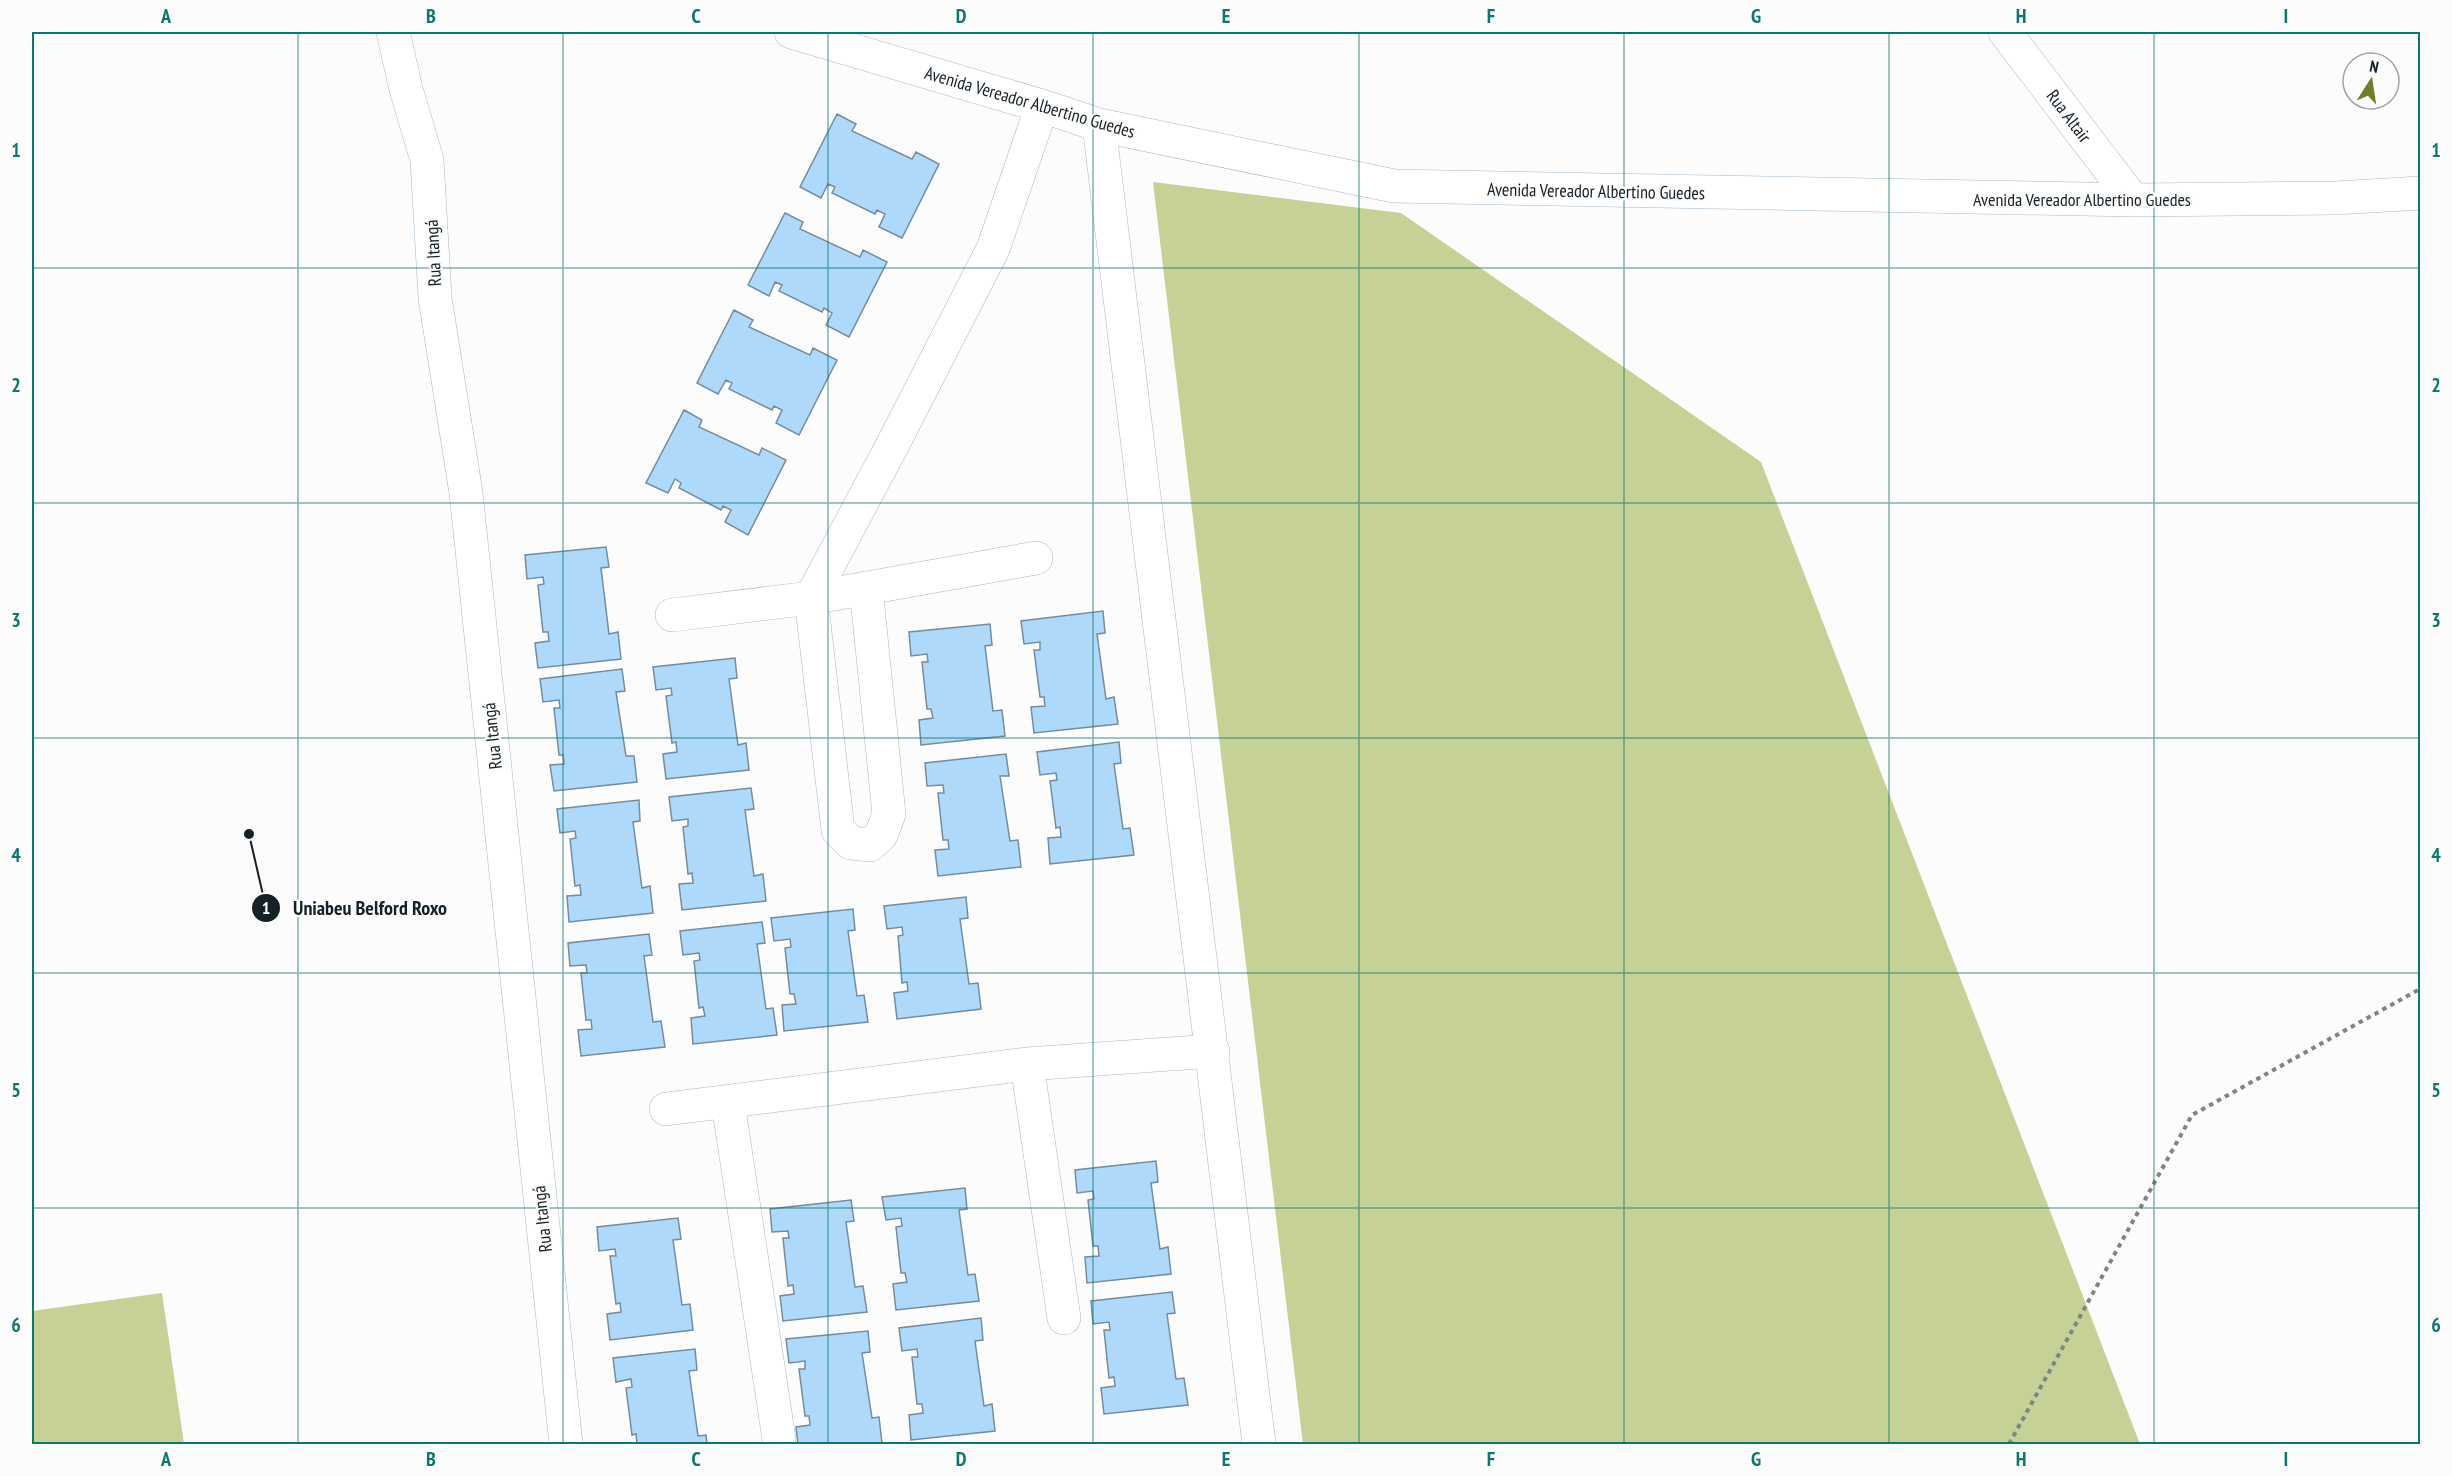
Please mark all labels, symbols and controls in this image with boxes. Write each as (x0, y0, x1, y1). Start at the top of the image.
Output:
text: A (160, 3, 172, 29)
text: B (426, 3, 436, 29)
text: C (691, 3, 701, 29)
text: D (956, 3, 967, 29)
text: E (1222, 3, 1230, 29)
text: F (1487, 3, 1495, 29)
text: G (1751, 3, 1761, 29)
text: H (2016, 3, 2026, 29)
text: I (2284, 3, 2288, 29)
north arrow (2341, 51, 2401, 111)
text: N (2368, 56, 2380, 77)
street label: Avenida Vereador Albertino Guedes (922, 61, 1138, 143)
street label: Rua Altair (2042, 85, 2096, 147)
text: 1 (11, 137, 21, 163)
text: 1 (2431, 137, 2441, 163)
street label: Avenida Vereador Albertino Guedes (1487, 178, 1705, 204)
street label: Avenida Vereador Albertino Guedes (1973, 188, 2191, 211)
street label: Rua Itangá (420, 219, 446, 287)
text: 2 (11, 372, 21, 398)
text: 2 (2431, 372, 2441, 398)
text: 3 (11, 607, 21, 633)
text: 3 (2431, 607, 2441, 633)
street label: Rua Itangá (477, 702, 507, 770)
text: 4 (11, 842, 21, 868)
text: 4 (2431, 842, 2441, 868)
callout: Uniabeu Belford Roxo (251, 889, 459, 927)
text: Uniabeu Belford Roxo (293, 895, 447, 921)
text: 1 (262, 896, 270, 919)
text: 5 (11, 1077, 21, 1103)
text: 5 (2431, 1077, 2441, 1103)
street label: Rua Itangá (527, 1185, 557, 1253)
text: 6 (11, 1312, 21, 1338)
text: 6 (2431, 1312, 2441, 1338)
text: A (160, 1446, 172, 1472)
text: B (426, 1446, 436, 1472)
text: C (691, 1446, 701, 1472)
text: D (956, 1446, 967, 1472)
text: E (1222, 1446, 1230, 1472)
text: F (1487, 1446, 1495, 1472)
text: G (1751, 1446, 1761, 1472)
text: H (2016, 1446, 2026, 1472)
text: I (2284, 1446, 2288, 1472)

